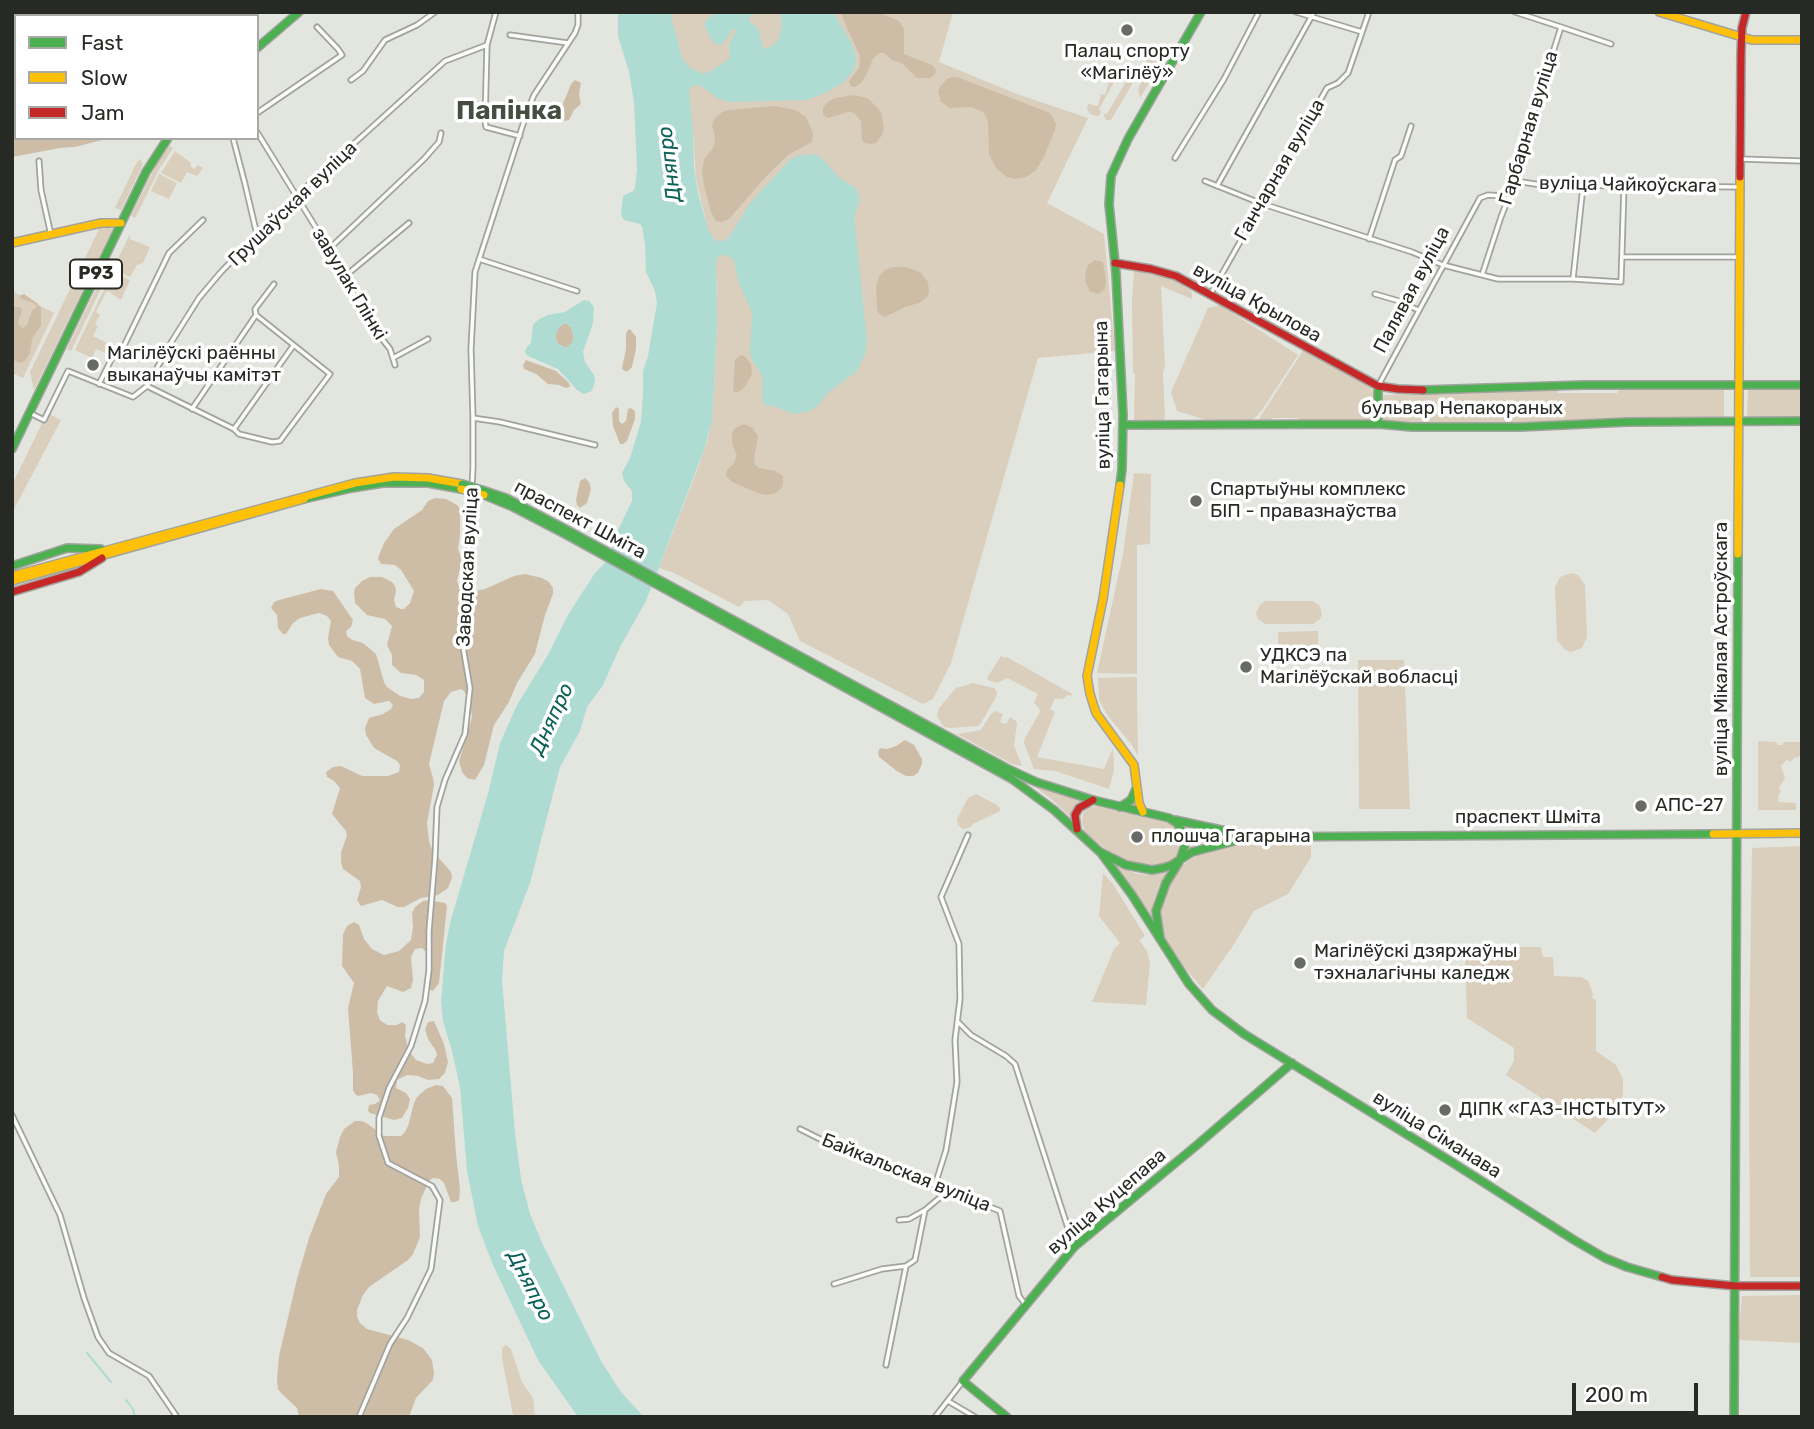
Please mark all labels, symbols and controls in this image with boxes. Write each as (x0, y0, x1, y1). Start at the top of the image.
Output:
legend (14, 14, 259, 140)
marker: Палац спорту «Магілёў» (1119, 22, 1135, 38)
text: Fast (81, 30, 123, 55)
place label: Палац спорту «Магілёў» (1064, 41, 1190, 85)
street label: Гарбарная вуліца (1495, 48, 1563, 208)
text: Slow (81, 65, 128, 90)
district label: Папінка (456, 95, 562, 127)
street label: Ганчарная вуліца (1230, 95, 1330, 245)
text: Jam (81, 100, 125, 125)
water label: Дняпро (653, 125, 687, 203)
street label: Грушаўская вуліца (224, 137, 362, 271)
street label: вуліца Чайкоўскага (1539, 172, 1717, 198)
street label: Палявая вуліца (1369, 223, 1455, 357)
street label: завулак Глінкі (307, 224, 391, 344)
street label: вуліца Крылова (1189, 258, 1325, 348)
road number: Р93 (70, 260, 122, 288)
street label: вуліца Гагарына (1090, 320, 1116, 470)
place label: Магілёўскі раённы выканаўчы камітэт (107, 343, 281, 387)
marker: Магілёўскі раённы выканаўчы камітэт (85, 357, 101, 373)
street label: бульвар Непакораных (1361, 398, 1563, 420)
street label: праспект Шміта (510, 476, 650, 564)
place label: Спартыўны комплекс БІП - правазнаўства (1210, 479, 1406, 523)
street label: Заводская вуліца (452, 487, 484, 647)
marker: Спартыўны комплекс БІП - правазнаўства (1188, 493, 1204, 509)
street label: вуліца Мікалая Астроўскага (1711, 522, 1733, 776)
place label: УДКСЭ па Магілёўскай вобласці (1260, 645, 1458, 689)
marker: УДКСЭ па Магілёўскай вобласці (1238, 659, 1254, 675)
water label: Дняпро (524, 679, 580, 759)
place label: АПС-27 (1655, 795, 1723, 817)
marker: АПС-27 (1633, 798, 1649, 814)
street label: праспект Шміта (1455, 807, 1601, 829)
place label: плошча Гагарына (1151, 826, 1311, 848)
marker: плошча Гагарына (1129, 829, 1145, 845)
place label: Магілёўскі дзяржаўны тэхналагічны каледж (1314, 941, 1518, 985)
marker: Магілёўскі дзяржаўны тэхналагічны каледж (1292, 955, 1308, 971)
street label: вуліца Сіманава (1369, 1086, 1505, 1184)
place label: ДІПК «ГАЗ-ІНСТЫТУТ» (1459, 1099, 1666, 1121)
marker: ДІПК «ГАЗ-ІНСТЫТУТ» (1437, 1102, 1453, 1118)
street label: Байкальская вуліца (818, 1129, 994, 1217)
street label: вуліца Куцепава (1043, 1144, 1171, 1260)
water label: Дняпро (501, 1246, 559, 1326)
scale bar (1576, 1370, 1702, 1414)
text: 200 m (1585, 1382, 1648, 1407)

